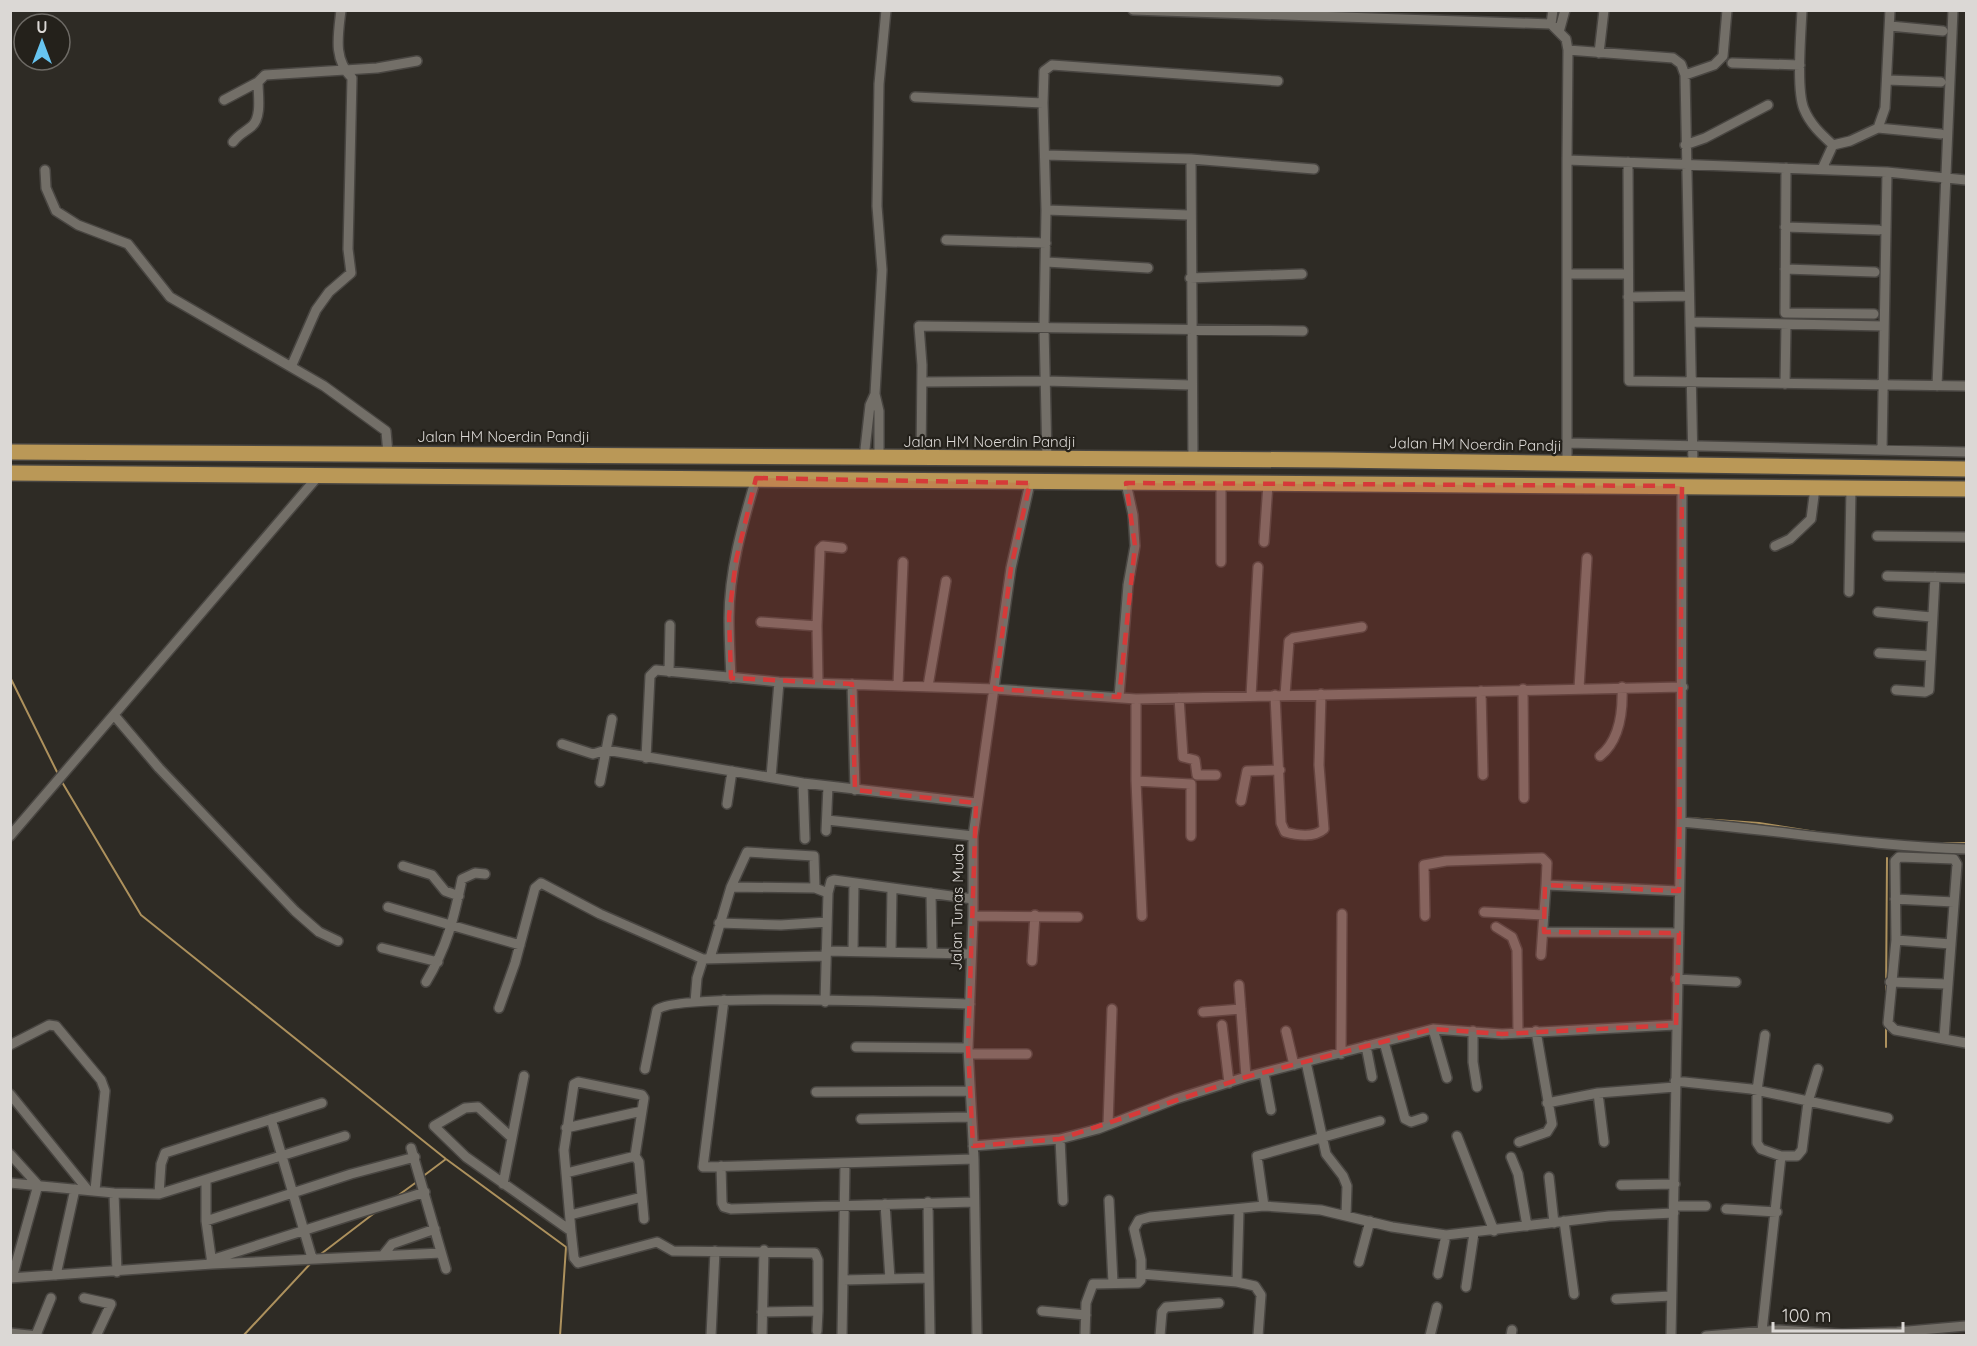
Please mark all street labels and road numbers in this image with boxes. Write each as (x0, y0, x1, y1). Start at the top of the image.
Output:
street label: Jalan HM Noerdin Pandji (417, 427, 589, 446)
street label: Jalan HM Noerdin Pandji (903, 432, 1075, 451)
street label: Jalan HM Noerdin Pandji (1389, 433, 1561, 455)
street label: Jalan Tunas Muda (946, 843, 968, 971)

